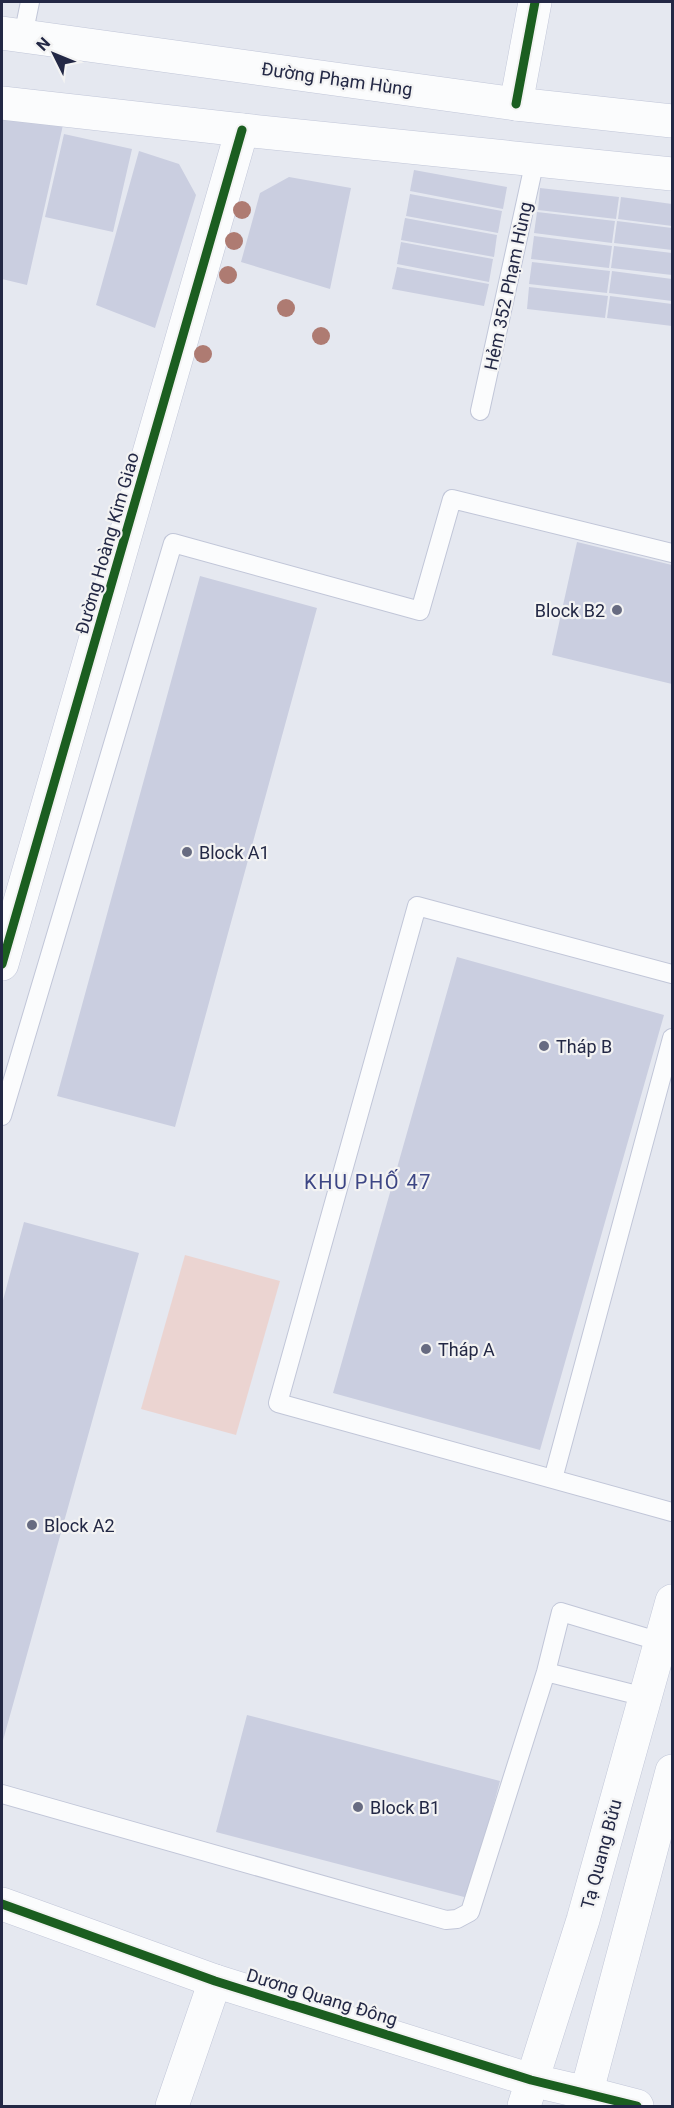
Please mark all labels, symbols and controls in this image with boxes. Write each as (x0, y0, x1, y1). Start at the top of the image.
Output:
north arrow (24, 24, 84, 84)
text: N (33, 34, 54, 55)
street label: Đường Phạm Hùng (260, 58, 414, 100)
street label: Hẻm 352 Phạm Hùng (480, 200, 536, 372)
street label: Đường Hoàng Kim Giao (71, 450, 143, 636)
place label: Block B2 (535, 600, 605, 621)
marker: Block B2 (610, 603, 624, 617)
place label: Block A1 (199, 842, 270, 863)
marker: Block A1 (180, 845, 194, 859)
place label: Tháp B (556, 1036, 612, 1057)
marker: Tháp B (537, 1039, 551, 1053)
district label: KHU PHỐ 47 (304, 1169, 432, 1194)
place label: Tháp A (438, 1339, 495, 1360)
marker: Tháp A (419, 1342, 433, 1356)
place label: Block A2 (44, 1515, 115, 1536)
marker: Block A2 (25, 1518, 39, 1532)
place label: Block B1 (370, 1797, 440, 1818)
street label: Tạ Quang Bửu (576, 1797, 626, 1911)
marker: Block B1 (351, 1800, 365, 1814)
street label: Dương Quang Đông (244, 1964, 400, 2030)

